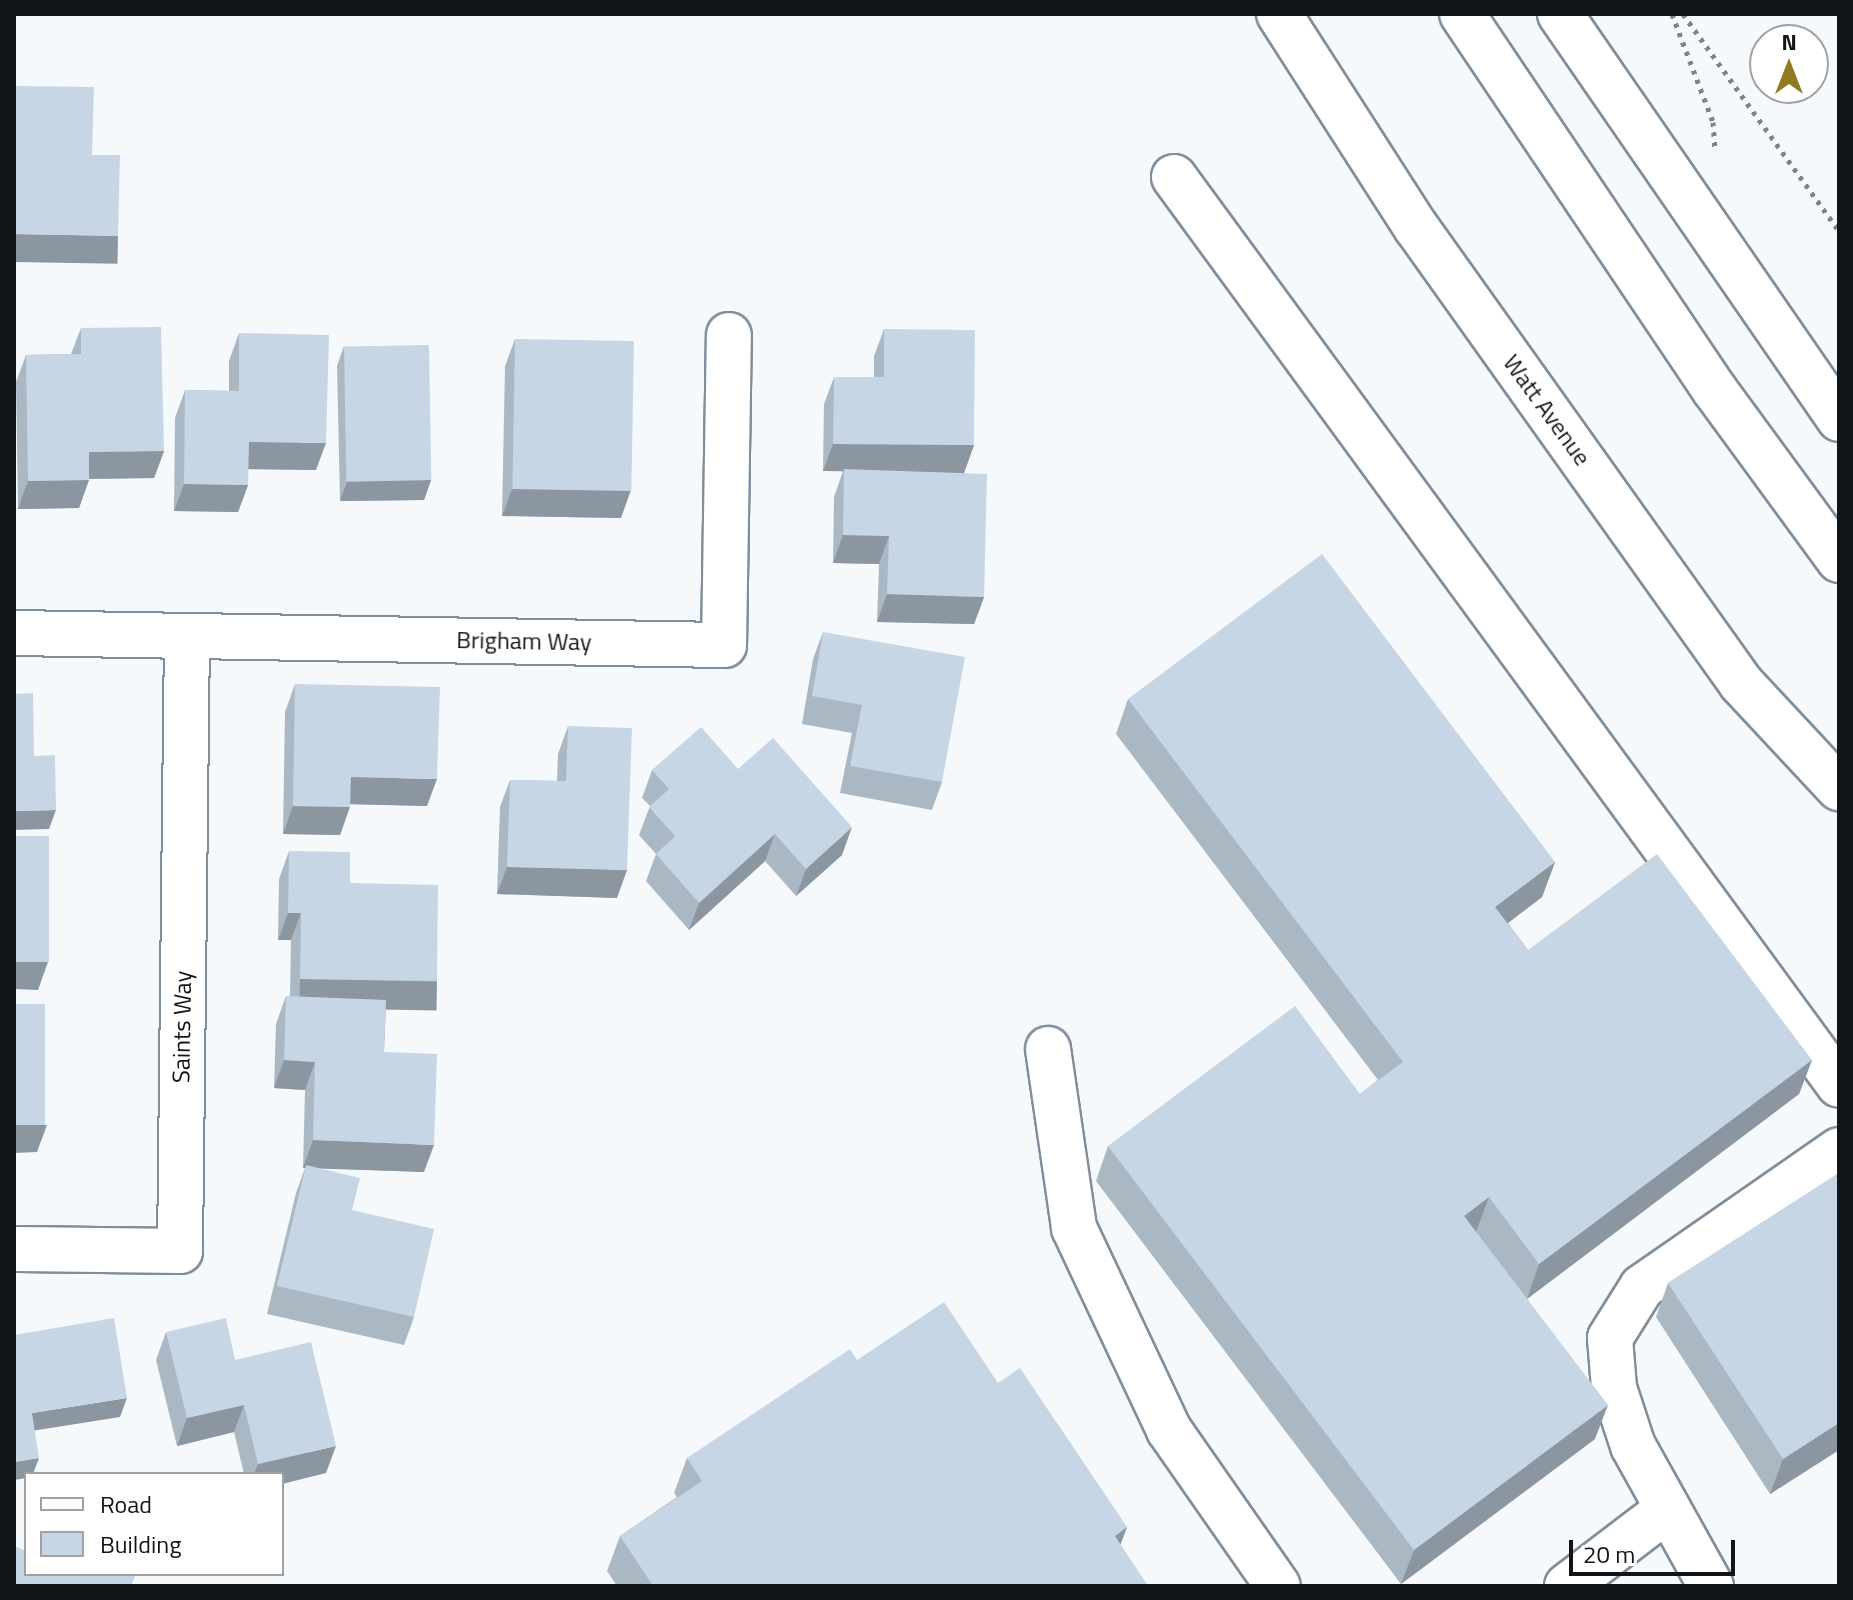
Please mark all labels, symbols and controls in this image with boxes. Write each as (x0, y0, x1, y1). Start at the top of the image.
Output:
north arrow (1749, 24, 1829, 104)
text: N (1781, 25, 1797, 59)
street label: Watt Avenue (1497, 349, 1597, 471)
street label: Brigham Way (456, 625, 592, 657)
street label: Saints Way (167, 971, 197, 1083)
legend (24, 1472, 284, 1576)
text: Road (100, 1486, 152, 1522)
scale bar (1573, 1524, 1739, 1574)
text: Building (100, 1526, 182, 1562)
text: 20 m (1583, 1536, 1635, 1572)

